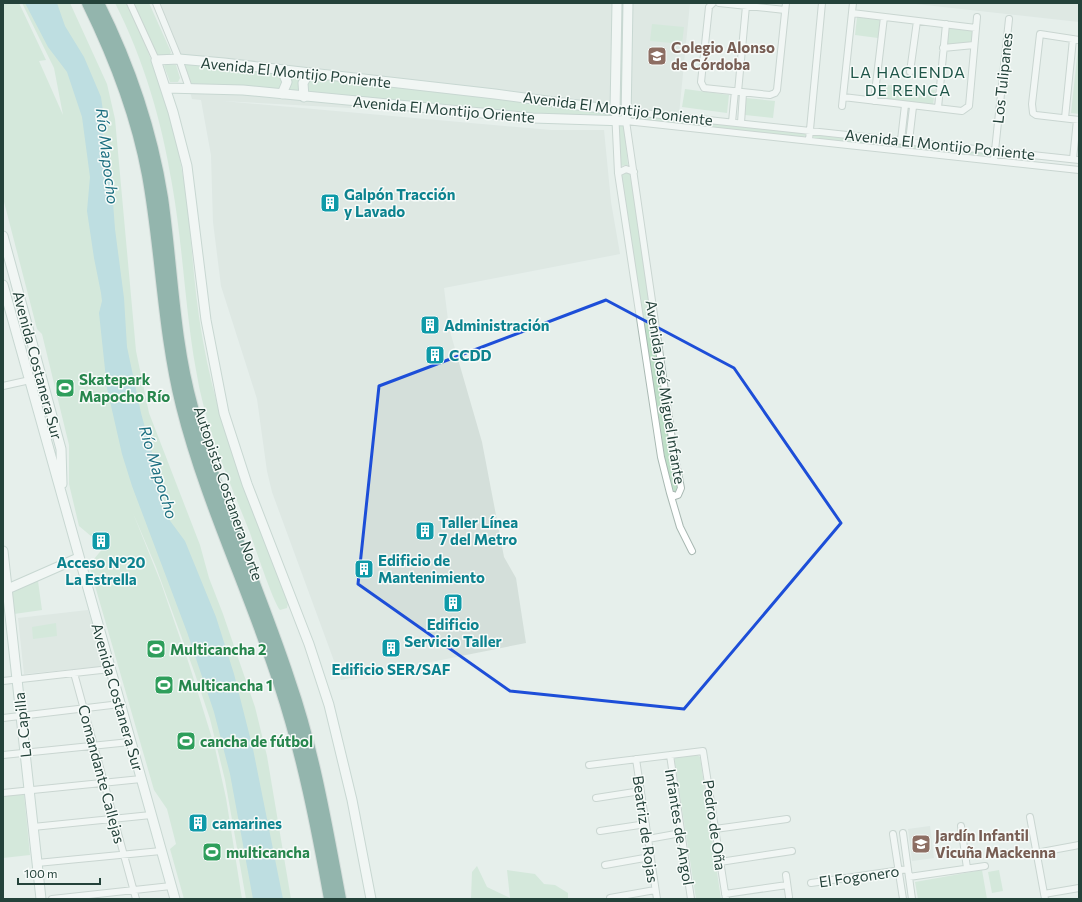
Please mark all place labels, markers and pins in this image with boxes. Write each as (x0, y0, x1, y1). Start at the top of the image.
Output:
place label: Colegio Alonso de Córdoba (671, 38, 775, 73)
school or university icon: Colegio Alonso de Córdoba (646, 45, 668, 67)
place label: Galpón Tracción y Lavado (344, 185, 455, 220)
building icon: Galpón Tracción y Lavado (319, 192, 341, 214)
building icon: Administración (419, 314, 441, 336)
place label: Administración (444, 316, 550, 334)
building icon: CCDD (424, 344, 446, 366)
place label: CCDD (449, 346, 492, 364)
place label: Skatepark Mapocho Río (79, 370, 170, 405)
sports icon: Skatepark Mapocho Río (54, 377, 76, 399)
place label: Taller Línea 7 del Metro (439, 513, 518, 548)
building icon: Taller Línea 7 del Metro (414, 520, 436, 542)
building icon: Acceso N°20 La Estrella (90, 530, 112, 552)
place label: Edificio de Mantenimiento (378, 551, 485, 586)
place label: Acceso N°20 La Estrella (57, 553, 145, 588)
building icon: Edificio de Mantenimiento (353, 558, 375, 580)
building icon: Edificio Servicio Taller (442, 592, 464, 614)
place label: Edificio Servicio Taller (404, 615, 502, 650)
building icon: Edificio SER/SAF (380, 637, 402, 659)
sports icon: Multicancha 2 (145, 638, 167, 660)
place label: Multicancha 2 (170, 640, 267, 658)
place label: Edificio SER/SAF (331, 660, 451, 678)
sports icon: Multicancha 1 (153, 674, 175, 696)
place label: Multicancha 1 (178, 676, 273, 694)
sports icon: cancha de fútbol (175, 730, 197, 752)
place label: cancha de fútbol (200, 732, 313, 750)
building icon: camarines (187, 812, 209, 834)
place label: camarines (212, 814, 282, 832)
place label: Jardín Infantil Vicuña Mackenna (935, 826, 1056, 861)
school or university icon: Jardín Infantil Vicuña Mackenna (910, 833, 932, 855)
sports icon: multicancha (201, 841, 223, 863)
place label: multicancha (226, 843, 310, 861)

